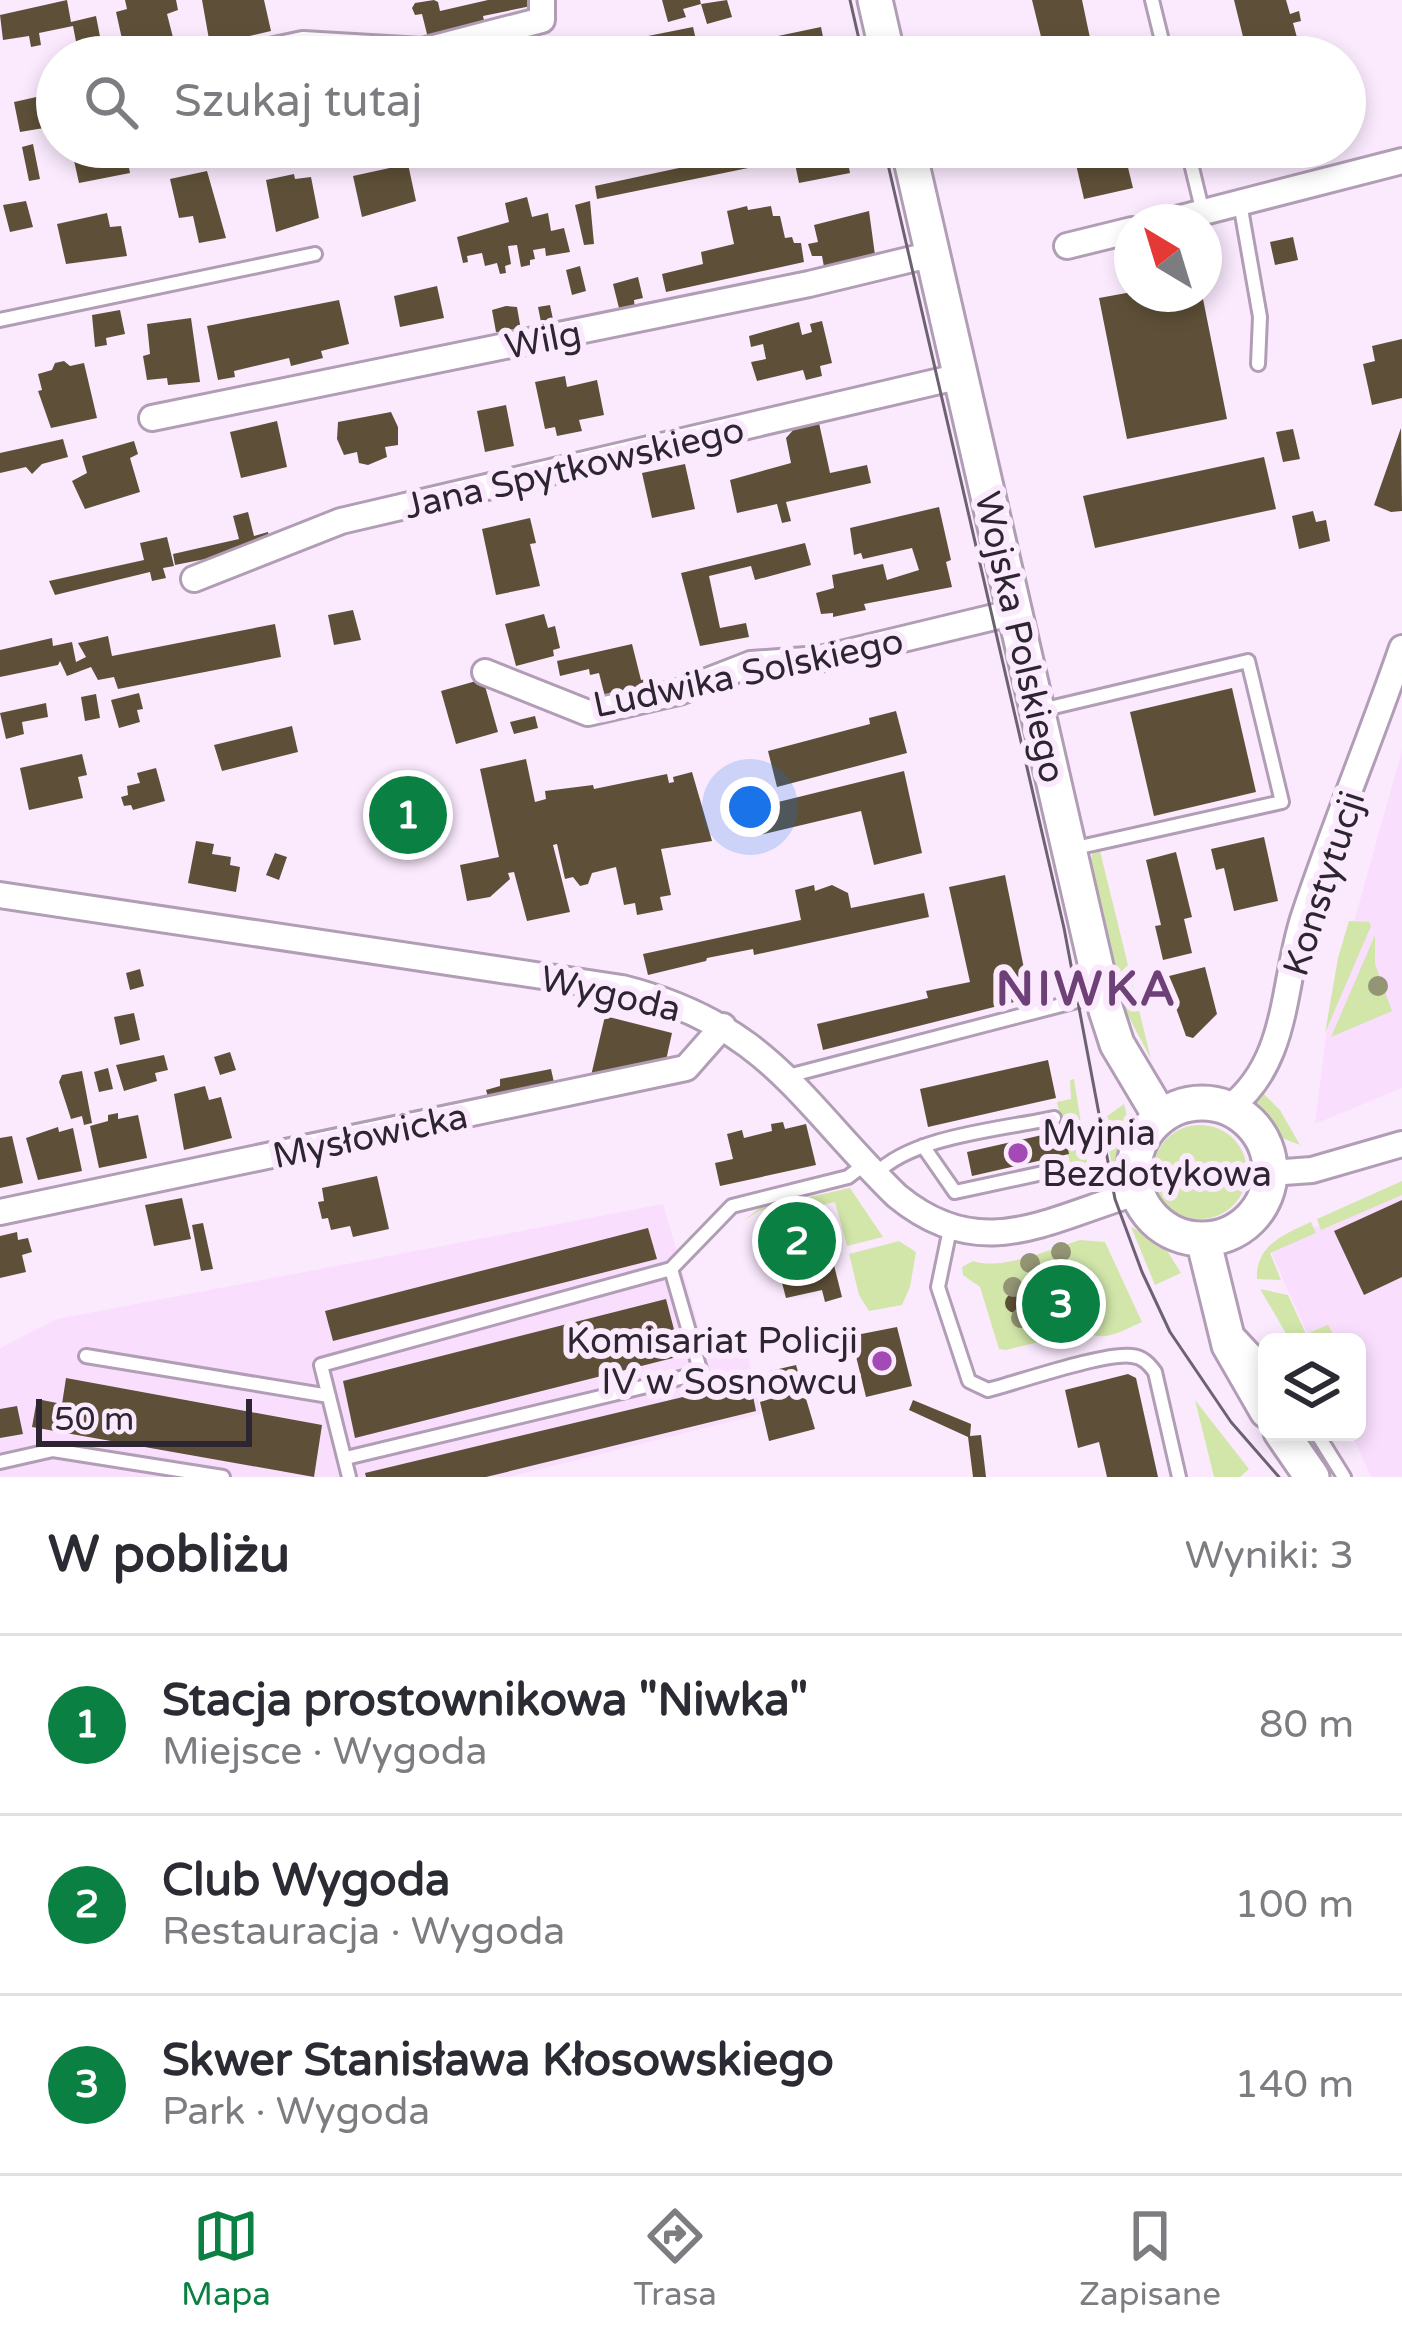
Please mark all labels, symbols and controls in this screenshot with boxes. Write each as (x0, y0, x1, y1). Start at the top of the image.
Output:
search box (36, 36, 1366, 168)
icon: search (78, 69, 144, 135)
text: Szukaj tutaj (174, 75, 423, 129)
north arrow (1114, 204, 1222, 312)
street label: Wilg (502, 312, 585, 369)
street label: Jana Spytkowskiego (400, 408, 748, 528)
street label: Wojska Polskiego (965, 488, 1074, 787)
street label: Ludwika Solskiego (590, 620, 907, 727)
pin: 1 (369, 770, 447, 860)
your location (720, 777, 780, 837)
street label: Konstytucji (1274, 786, 1374, 981)
street label: Wygoda (536, 957, 685, 1031)
district label: NIWKA (996, 961, 1178, 1019)
street label: Mysłowicka (269, 1095, 472, 1178)
place label: Myjnia Bezdotykowa (1042, 1112, 1272, 1196)
marker: Myjnia Bezdotykowa (1005, 1140, 1031, 1166)
pin: 2 (758, 1196, 836, 1286)
pin: 3 (1022, 1259, 1100, 1349)
place label: Komisariat Policji IV w Sosnowcu (566, 1320, 858, 1404)
map controls (1258, 1333, 1366, 1441)
button: layers (1258, 1333, 1366, 1441)
marker: Komisariat Policji IV w Sosnowcu (869, 1348, 895, 1374)
scale bar (36, 1393, 252, 1446)
text: 50 m (54, 1400, 134, 1439)
text: W pobliżu (48, 1524, 290, 1586)
text: Wyniki: 3 (1185, 1532, 1354, 1579)
text: Stacja prostownikowa "Niwka" (162, 1674, 808, 1728)
text: 1 (75, 1701, 99, 1748)
text: 80 m (1259, 1701, 1354, 1748)
text: Miejsce · Wygoda (162, 1728, 487, 1775)
text: Club Wygoda (162, 1854, 450, 1908)
text: 2 (75, 1881, 99, 1928)
text: 100 m (1235, 1881, 1354, 1928)
text: Restauracja · Wygoda (162, 1908, 565, 1955)
text: Skwer Stanisława Kłosowskiego (162, 2034, 834, 2088)
text: 3 (75, 2061, 99, 2108)
text: 140 m (1235, 2061, 1354, 2108)
text: Park · Wygoda (162, 2088, 430, 2135)
tab: Mapa (181, 2203, 271, 2314)
tab: Trasa (633, 2203, 717, 2314)
tab: Zapisane (1079, 2203, 1221, 2314)

